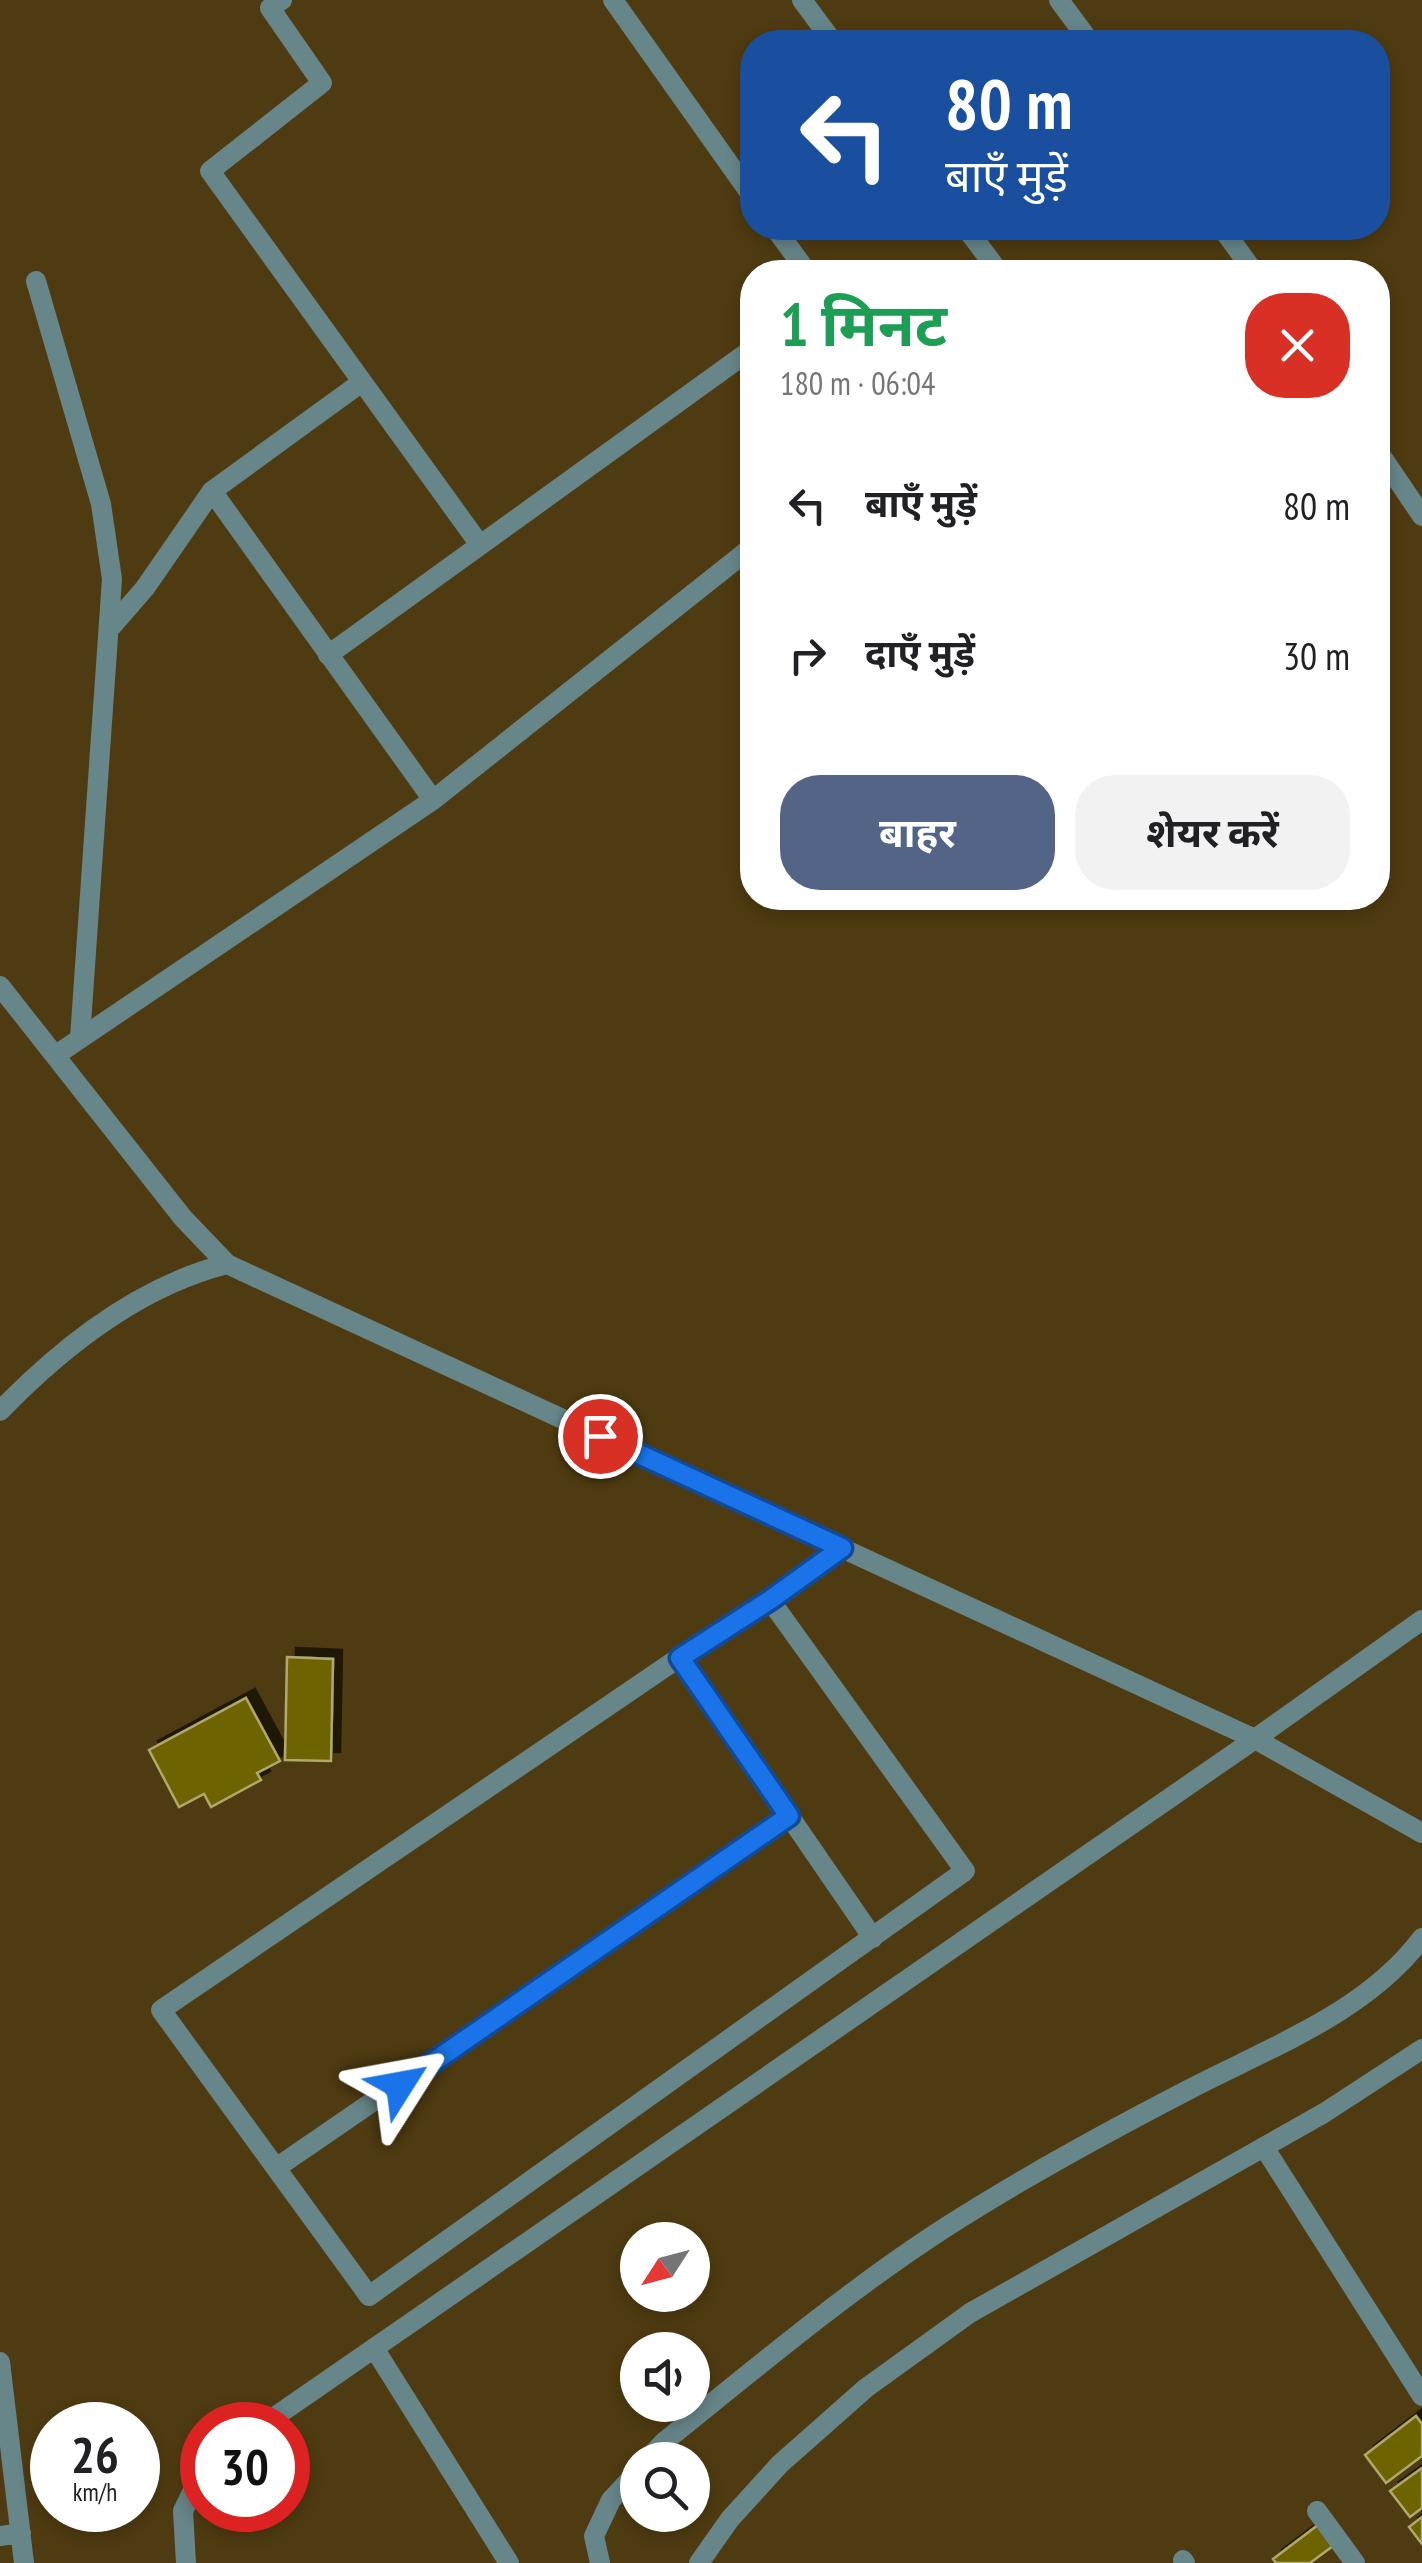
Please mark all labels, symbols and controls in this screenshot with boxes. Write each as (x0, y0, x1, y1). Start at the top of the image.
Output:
text: 80 m (945, 58, 1073, 148)
icon: left (780, 70, 910, 200)
text: बाएँ मुड़ें (945, 146, 1068, 204)
text: 1 मिनट (780, 285, 947, 363)
button: close (1245, 293, 1350, 398)
text: 180 m · 06:04 (780, 362, 935, 404)
icon: left (780, 478, 835, 533)
text: बाएँ मुड़ें (865, 478, 977, 527)
text: 80 m (1283, 481, 1350, 530)
icon: right (780, 628, 835, 683)
text: दाएँ मुड़ें (865, 628, 975, 677)
text: 30 m (1283, 631, 1350, 680)
button: बाहर (780, 775, 1055, 890)
button: शेयर करें (1075, 775, 1350, 890)
pin (558, 1394, 643, 1479)
icon: arrive (573, 1409, 628, 1464)
position arrow (348, 2033, 452, 2137)
north arrow (620, 2222, 710, 2312)
map controls (620, 2222, 710, 2532)
button: sound (620, 2332, 710, 2422)
speed limit sign: 30 (180, 2402, 310, 2532)
text: 26 (71, 2422, 119, 2487)
button: search (620, 2442, 710, 2532)
text: km/h (73, 2476, 117, 2508)

